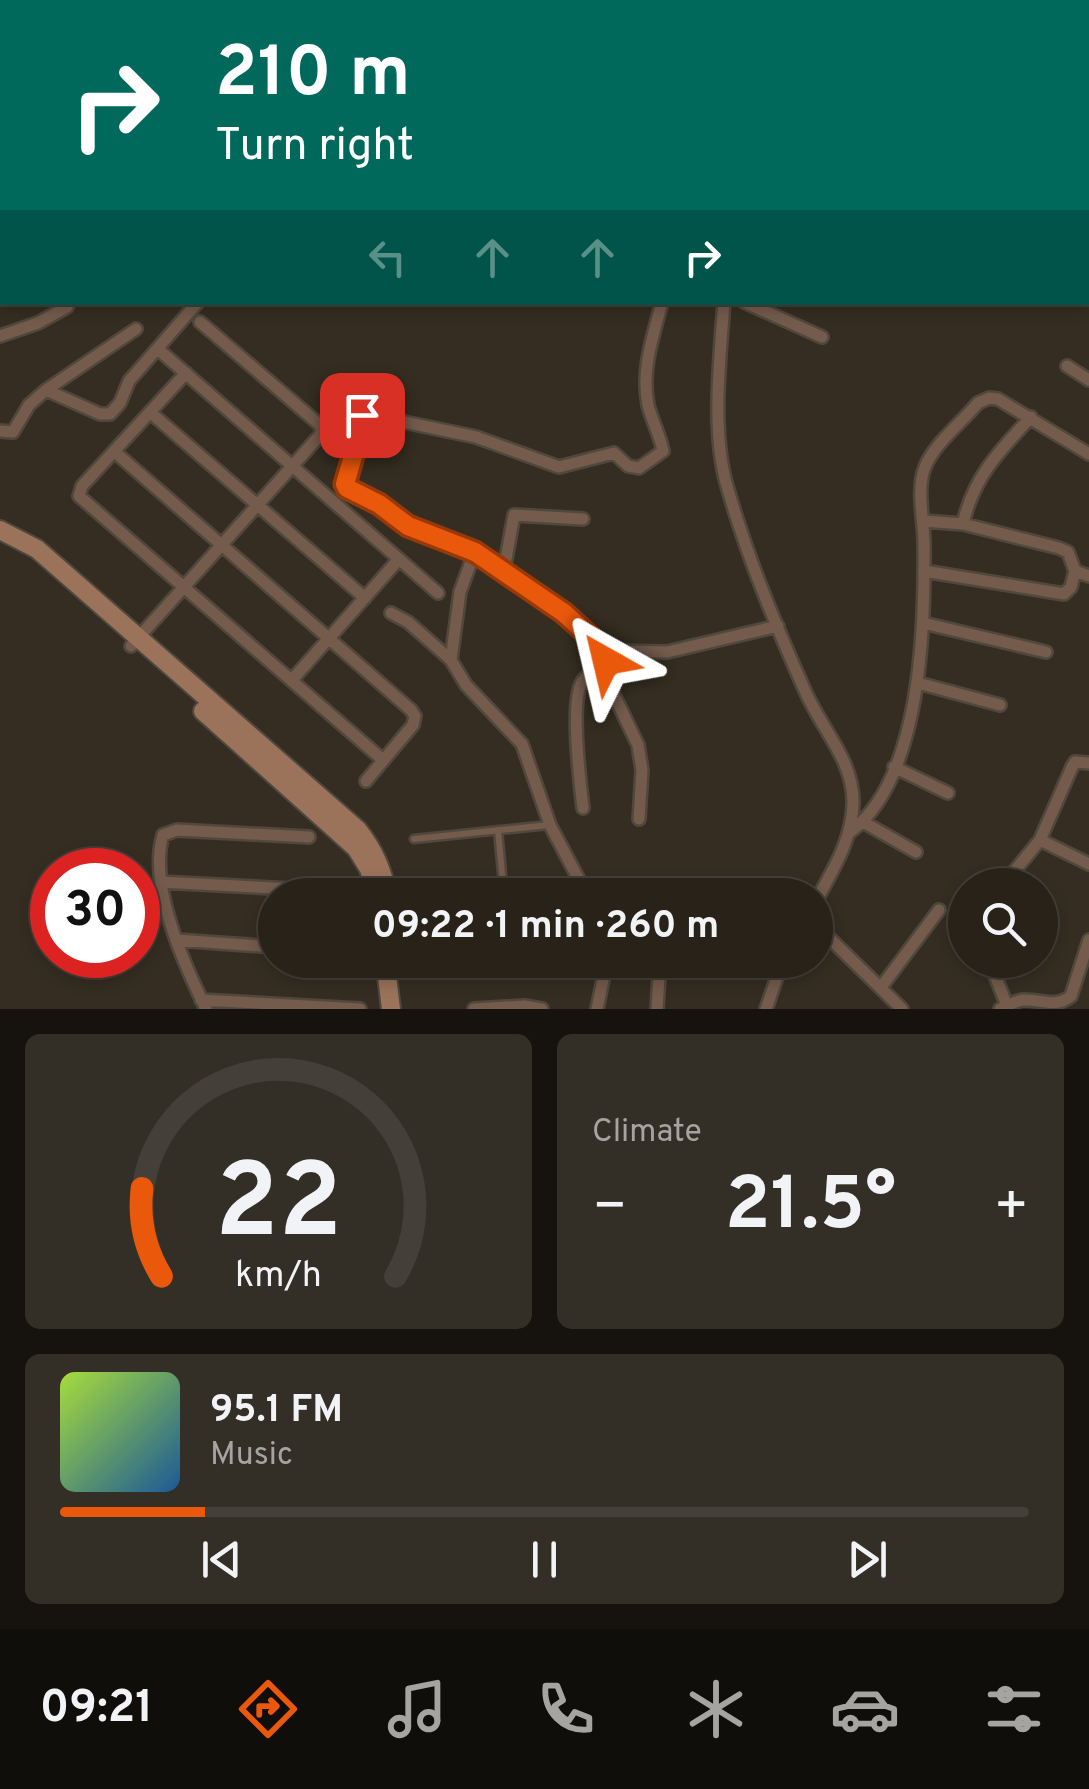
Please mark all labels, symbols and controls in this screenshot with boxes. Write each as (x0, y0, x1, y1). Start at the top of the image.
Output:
text: 210 m (215, 32, 411, 121)
icon: right (50, 40, 180, 170)
text: Turn right (215, 119, 414, 176)
icon: left (360, 230, 415, 285)
icon: ahead (465, 230, 520, 285)
icon: ahead (570, 230, 625, 285)
icon: right (675, 230, 730, 285)
pin (320, 373, 405, 458)
icon: arrive (335, 388, 390, 443)
position arrow (554, 609, 658, 713)
speed limit sign: 30 (30, 848, 160, 978)
map controls (948, 868, 1058, 978)
button: search (948, 868, 1058, 978)
text: 09:22 · 1 min · 260 m (372, 903, 719, 952)
text: Climate (592, 1113, 702, 1153)
text: 22 (215, 1142, 342, 1274)
text: 21.5° (725, 1161, 896, 1256)
text: − (592, 1174, 627, 1244)
text: + (994, 1174, 1029, 1244)
text: km/h (235, 1254, 322, 1300)
text: 95.1 FM (210, 1387, 343, 1436)
text: Music (210, 1436, 293, 1476)
icon: previous (194, 1532, 249, 1587)
icon: pause (517, 1532, 572, 1587)
icon: next (840, 1532, 895, 1587)
icon: directions (233, 1674, 303, 1744)
icon: music (382, 1674, 452, 1744)
icon: phone (531, 1674, 601, 1744)
icon: climate (681, 1674, 751, 1744)
icon: car (830, 1674, 900, 1744)
icon: filters (979, 1674, 1049, 1744)
text: 09:21 (40, 1681, 153, 1738)

